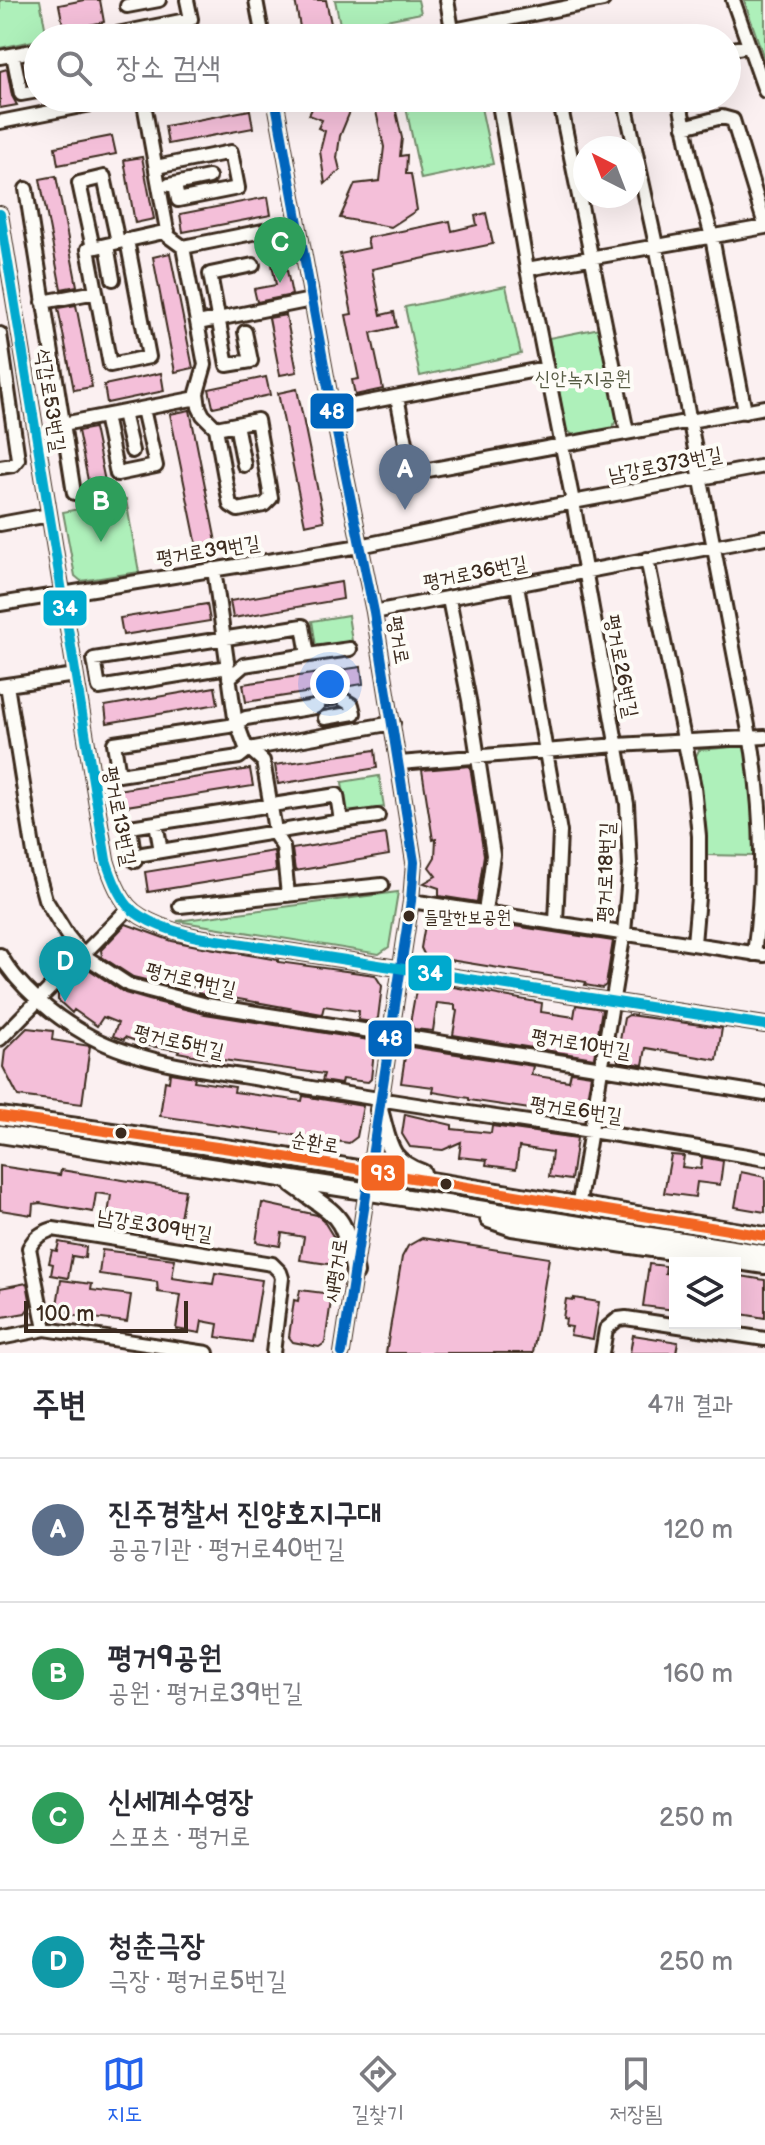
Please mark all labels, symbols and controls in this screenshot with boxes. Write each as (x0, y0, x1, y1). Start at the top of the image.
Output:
search box (24, 24, 741, 112)
icon: search (52, 46, 96, 90)
text: 장소 검색 (116, 50, 221, 86)
north arrow (573, 136, 645, 208)
pin: C (254, 217, 306, 283)
street label: 석갑로53번길 (30, 347, 70, 454)
park label: 신안녹지공원 (535, 367, 631, 391)
line badge: 48 (309, 392, 355, 430)
text: 48 (319, 399, 345, 426)
street label: 남강로373번길 (607, 442, 724, 488)
pin: A (379, 444, 431, 510)
pin: B (75, 476, 127, 542)
street label: 평거로39번길 (155, 531, 262, 571)
street label: 평거로36번길 (421, 551, 529, 595)
line badge: 34 (42, 589, 88, 627)
text: 34 (52, 596, 78, 623)
street label: 평거로26번길 (599, 613, 643, 720)
street label: 평거로 (382, 614, 414, 666)
your location (310, 664, 350, 704)
street label: 평거로13번길 (98, 765, 140, 868)
street label: 평거로18번길 (592, 822, 620, 922)
place label: 들말한보공원 (424, 907, 511, 928)
marker: 들말한보공원 (401, 908, 417, 924)
pin: D (39, 936, 91, 1002)
line badge: 34 (407, 954, 453, 992)
street label: 평거로9번길 (143, 958, 238, 1002)
text: 34 (417, 961, 443, 988)
line badge: 48 (367, 1019, 413, 1058)
street label: 평거로5번길 (131, 1020, 226, 1064)
street label: 평거로10번길 (530, 1024, 632, 1064)
text: 48 (377, 1026, 403, 1053)
street label: 평거로6번길 (528, 1092, 623, 1128)
unlabelled marker (113, 1125, 129, 1141)
street label: 순환로 (289, 1127, 341, 1159)
line badge: 93 (360, 1154, 406, 1192)
text: 93 (370, 1161, 396, 1188)
unlabelled marker (438, 1176, 454, 1192)
street label: 남강로309번길 (96, 1205, 214, 1247)
street label: 새평거로 (319, 1236, 353, 1304)
map controls (669, 1257, 741, 1329)
button: layers (669, 1257, 741, 1329)
scale bar (24, 1297, 188, 1333)
text: 100 m (36, 1301, 95, 1328)
text: 주변 (32, 1384, 87, 1425)
text: 4개 결과 (647, 1390, 733, 1421)
text: 진주경찰서 진양호지구대 (108, 1496, 382, 1532)
text: A (50, 1515, 66, 1546)
text: 120 m (664, 1515, 733, 1546)
text: 공공기관 · 평거로40번길 (108, 1534, 344, 1565)
text: 평거9공원 (108, 1640, 222, 1676)
text: B (49, 1659, 67, 1690)
text: 160 m (663, 1659, 733, 1690)
text: 공원 · 평거로39번길 (108, 1678, 302, 1709)
text: 신세계수영장 (108, 1784, 253, 1820)
text: C (49, 1803, 67, 1834)
text: 250 m (659, 1803, 733, 1834)
text: 스포츠 · 평거로 (108, 1822, 250, 1853)
text: 청춘극장 (108, 1928, 205, 1964)
text: D (49, 1947, 67, 1978)
text: 250 m (659, 1947, 733, 1978)
text: 극장 · 평거로5번길 (108, 1966, 286, 1997)
tab: 지도 (102, 2052, 146, 2128)
tab: 길찾기 (351, 2052, 404, 2128)
tab: 저장됨 (609, 2052, 663, 2128)

